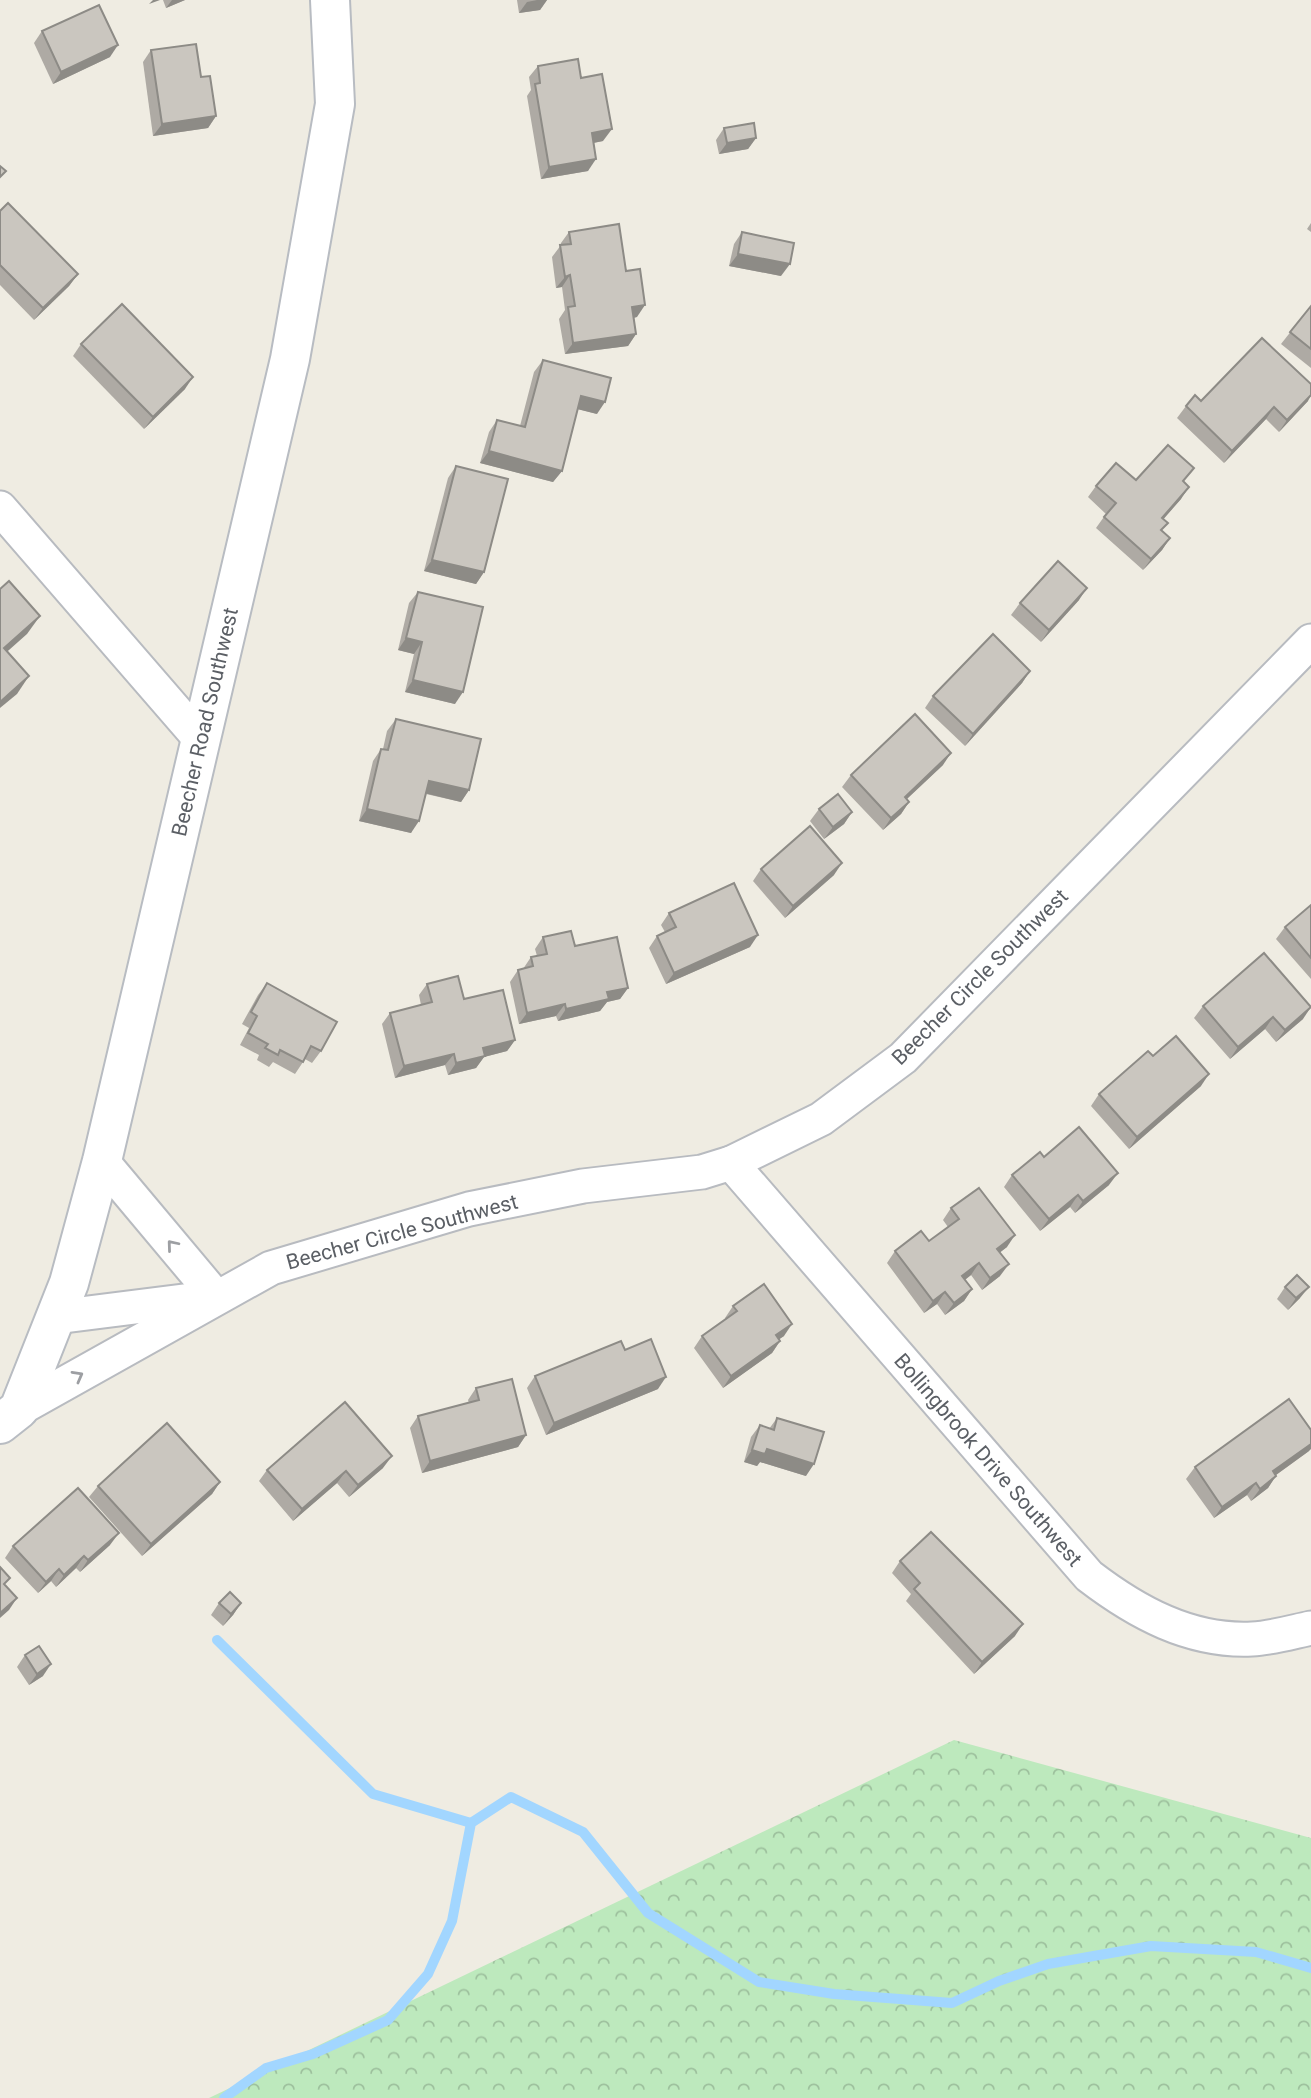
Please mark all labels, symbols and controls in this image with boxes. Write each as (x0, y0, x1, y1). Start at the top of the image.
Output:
street label: Beecher Road Southwest (167, 605, 243, 839)
street label: Beecher Circle Southwest (887, 884, 1073, 1070)
street label: Beecher Circle Southwest (284, 1189, 520, 1274)
one-way arrow (168, 1240, 180, 1253)
street label: Bollingbrook Drive Southwest (889, 1349, 1087, 1571)
one-way arrow (71, 1371, 84, 1384)

